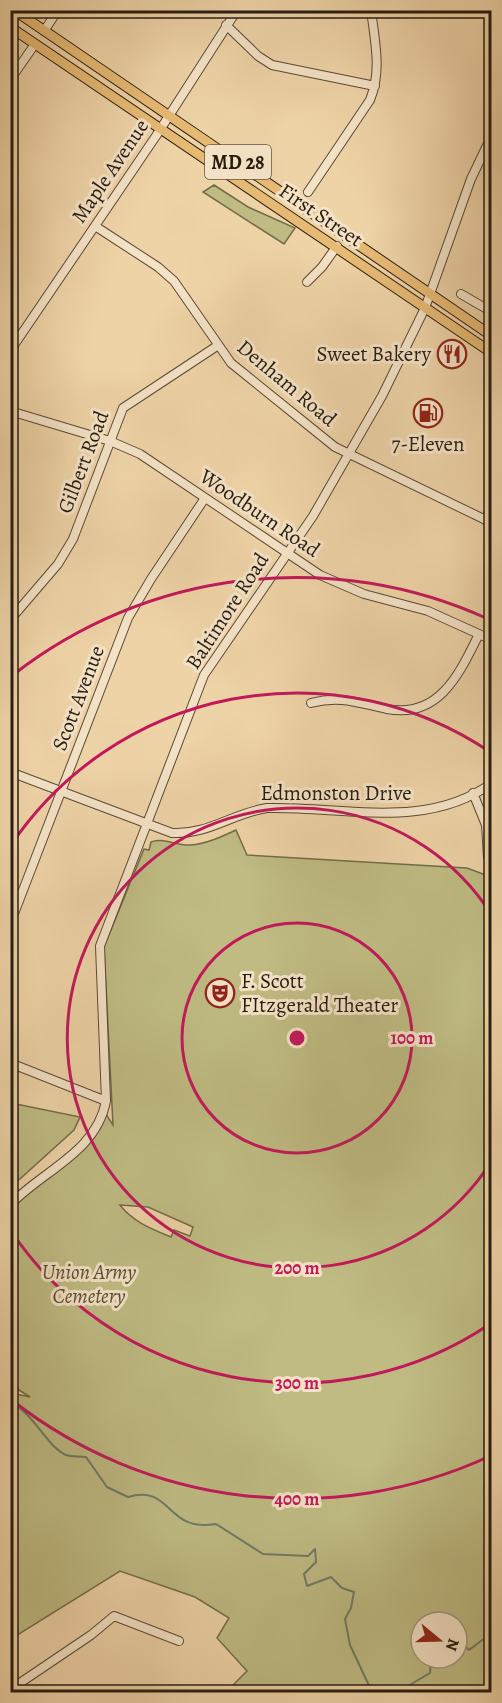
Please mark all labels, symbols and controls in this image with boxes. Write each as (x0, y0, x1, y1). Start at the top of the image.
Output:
street label: Maple Avenue (65, 114, 155, 228)
road number: MD 28 (205, 145, 271, 179)
street label: First Street (274, 177, 368, 253)
street label: Denham Road (231, 333, 343, 433)
restaurant icon: Sweet Bakery (436, 338, 468, 370)
place label: Sweet Bakery (316, 340, 432, 368)
fuel station icon: 7-Eleven (412, 397, 444, 429)
street label: Gilbert Road (51, 406, 116, 517)
place label: 7-Eleven (391, 430, 465, 458)
street label: Woodburn Road (193, 462, 326, 564)
street label: Baltimore Road (179, 547, 275, 675)
street label: Scott Avenue (45, 641, 111, 755)
street label: Edmonston Drive (260, 779, 412, 807)
place label: F. Scott FItzgerald Theater (241, 967, 398, 1019)
theatre icon: F. Scott FItzgerald Theater (204, 977, 236, 1009)
text: 100 m (391, 1026, 433, 1050)
centre of rings (287, 1028, 307, 1048)
text: 200 m (274, 1256, 320, 1280)
park label: Union Army Cemetery (42, 1258, 136, 1310)
text: 300 m (275, 1371, 319, 1395)
text: 400 m (275, 1487, 319, 1511)
north arrow (409, 1610, 469, 1670)
text: N (440, 1635, 465, 1654)

